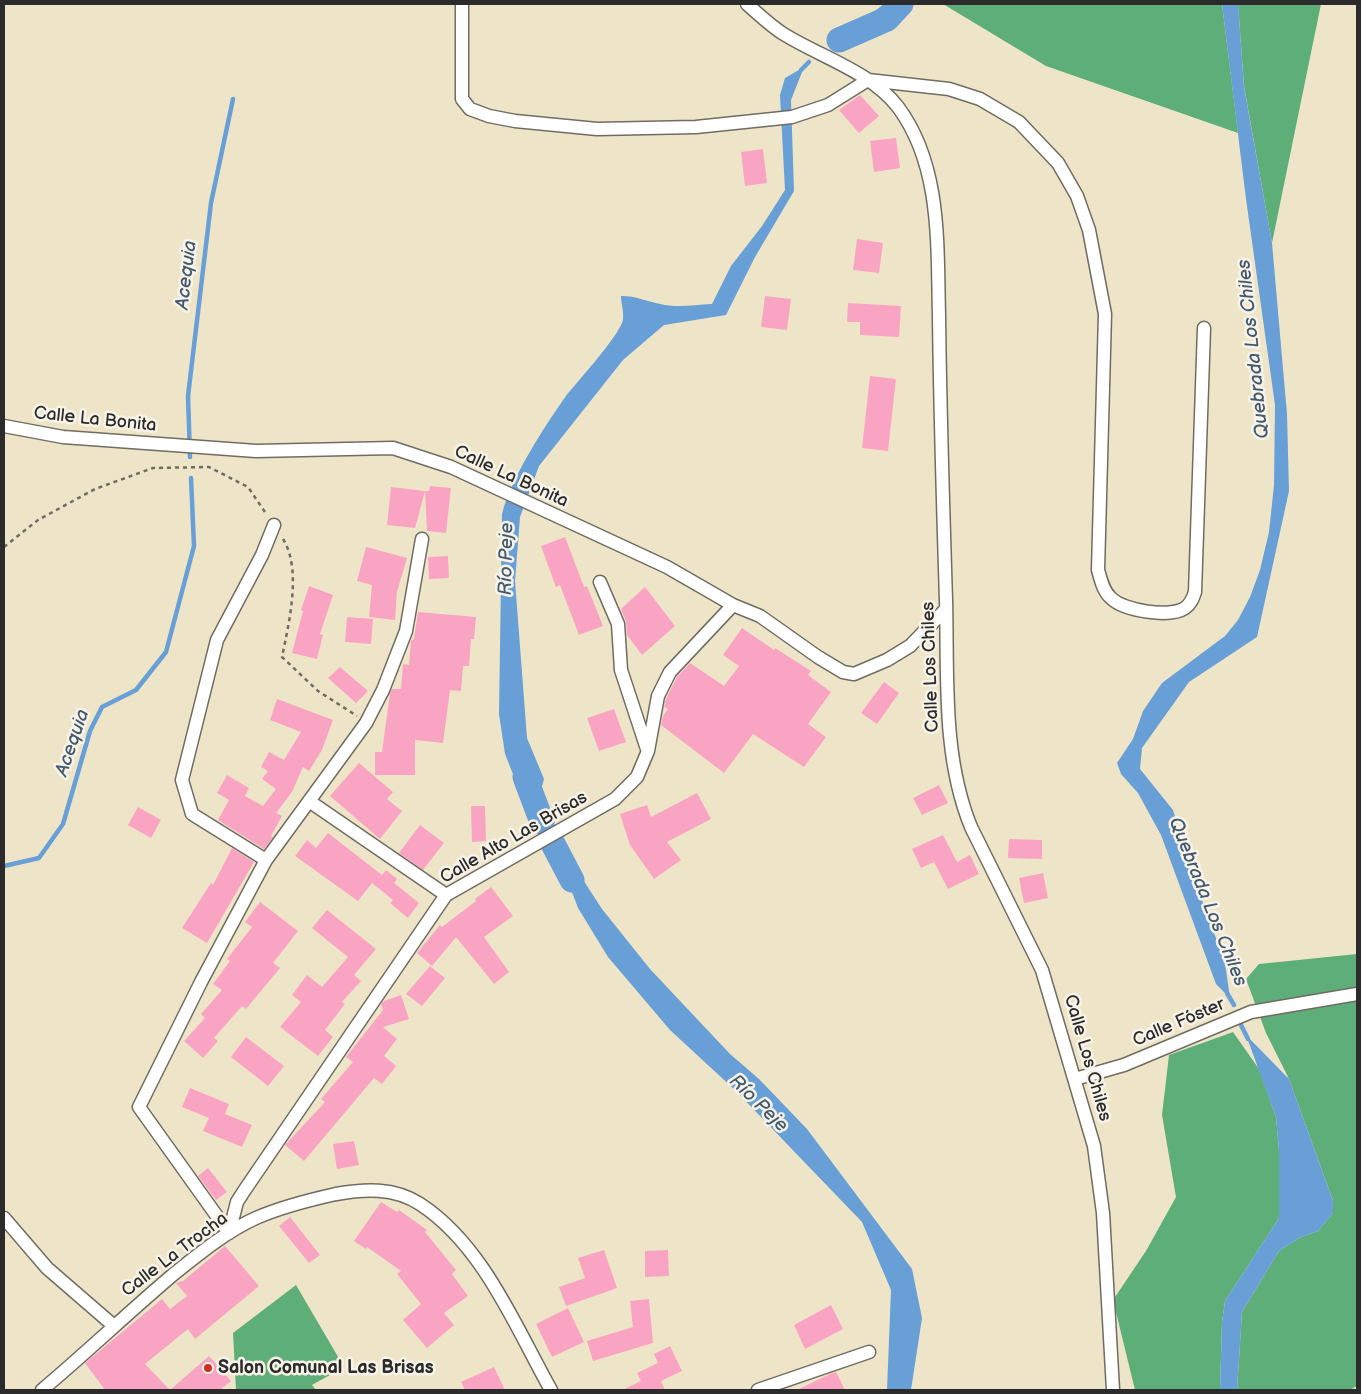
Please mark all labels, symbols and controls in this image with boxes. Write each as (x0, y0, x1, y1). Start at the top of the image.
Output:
water label: Acequia (171, 239, 203, 311)
water label: Quebrada Los Chiles (1233, 258, 1275, 440)
street label: Calle La Bonita (33, 403, 157, 437)
street label: Calle La Bonita (451, 441, 571, 513)
water label: Río Peje (495, 522, 519, 596)
street label: Calle Los Chiles (918, 601, 944, 733)
water label: Acequia (51, 707, 95, 779)
street label: Calle Alto Las Brisas (437, 787, 591, 889)
water label: Quebrada Los Chiles (1163, 814, 1251, 990)
street label: Calle Los Chiles (1059, 992, 1115, 1124)
street label: Calle Fóster (1130, 994, 1228, 1052)
water label: Río Peje (724, 1071, 792, 1137)
street label: Calle La Trocha (118, 1208, 232, 1302)
place label: Salon Comunal Las Brisas (218, 1357, 434, 1379)
marker: Salon Comunal Las Brisas (202, 1362, 214, 1374)

